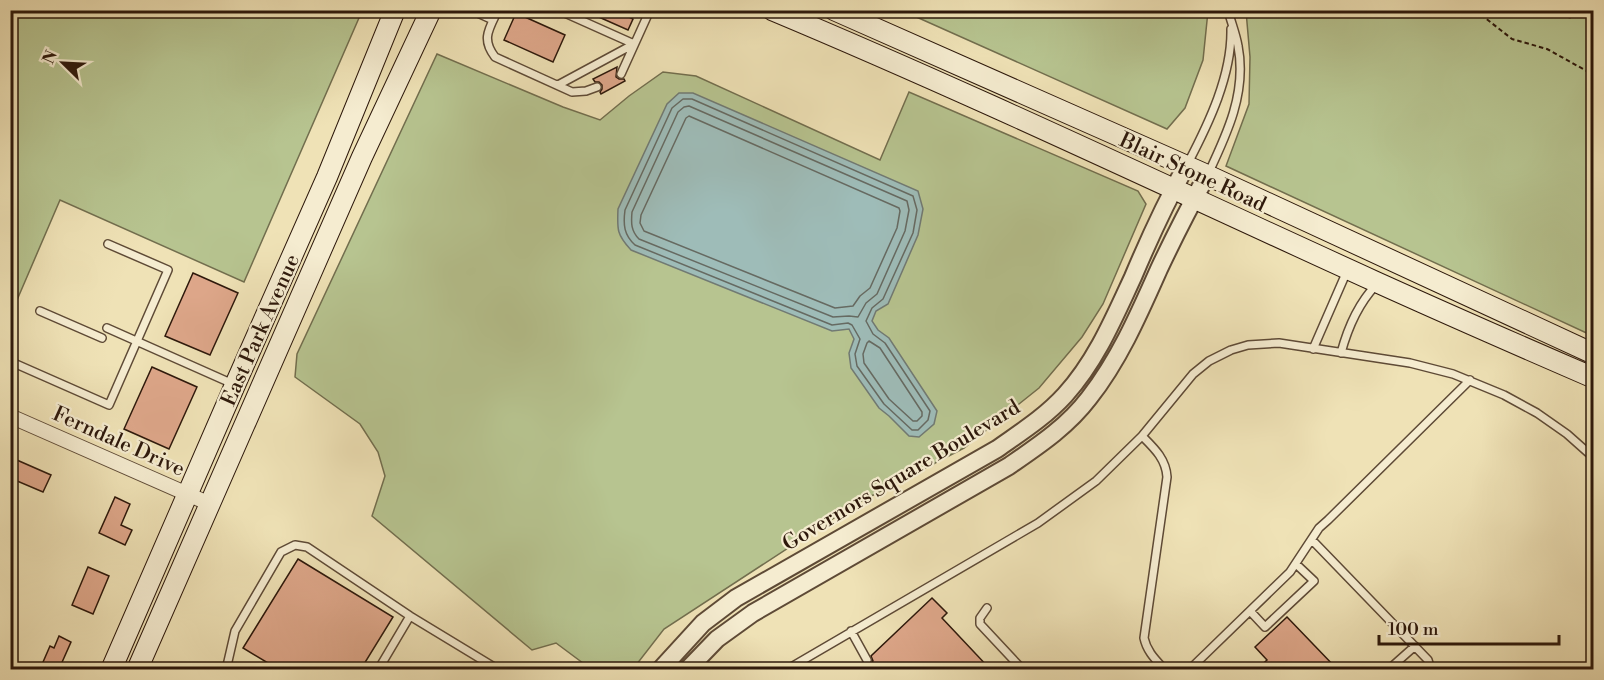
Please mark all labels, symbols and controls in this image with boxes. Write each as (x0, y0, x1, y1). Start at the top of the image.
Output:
north arrow (33, 33, 93, 93)
text: N (39, 47, 62, 67)
street label: Blair Stone Road (1114, 127, 1270, 218)
street label: East Park Avenue (216, 250, 306, 410)
street label: Governors Square Boulevard (778, 395, 1025, 557)
street label: Ferndale Drive (48, 401, 189, 483)
scale bar (1379, 608, 1559, 646)
text: 100 m (1388, 618, 1439, 641)

